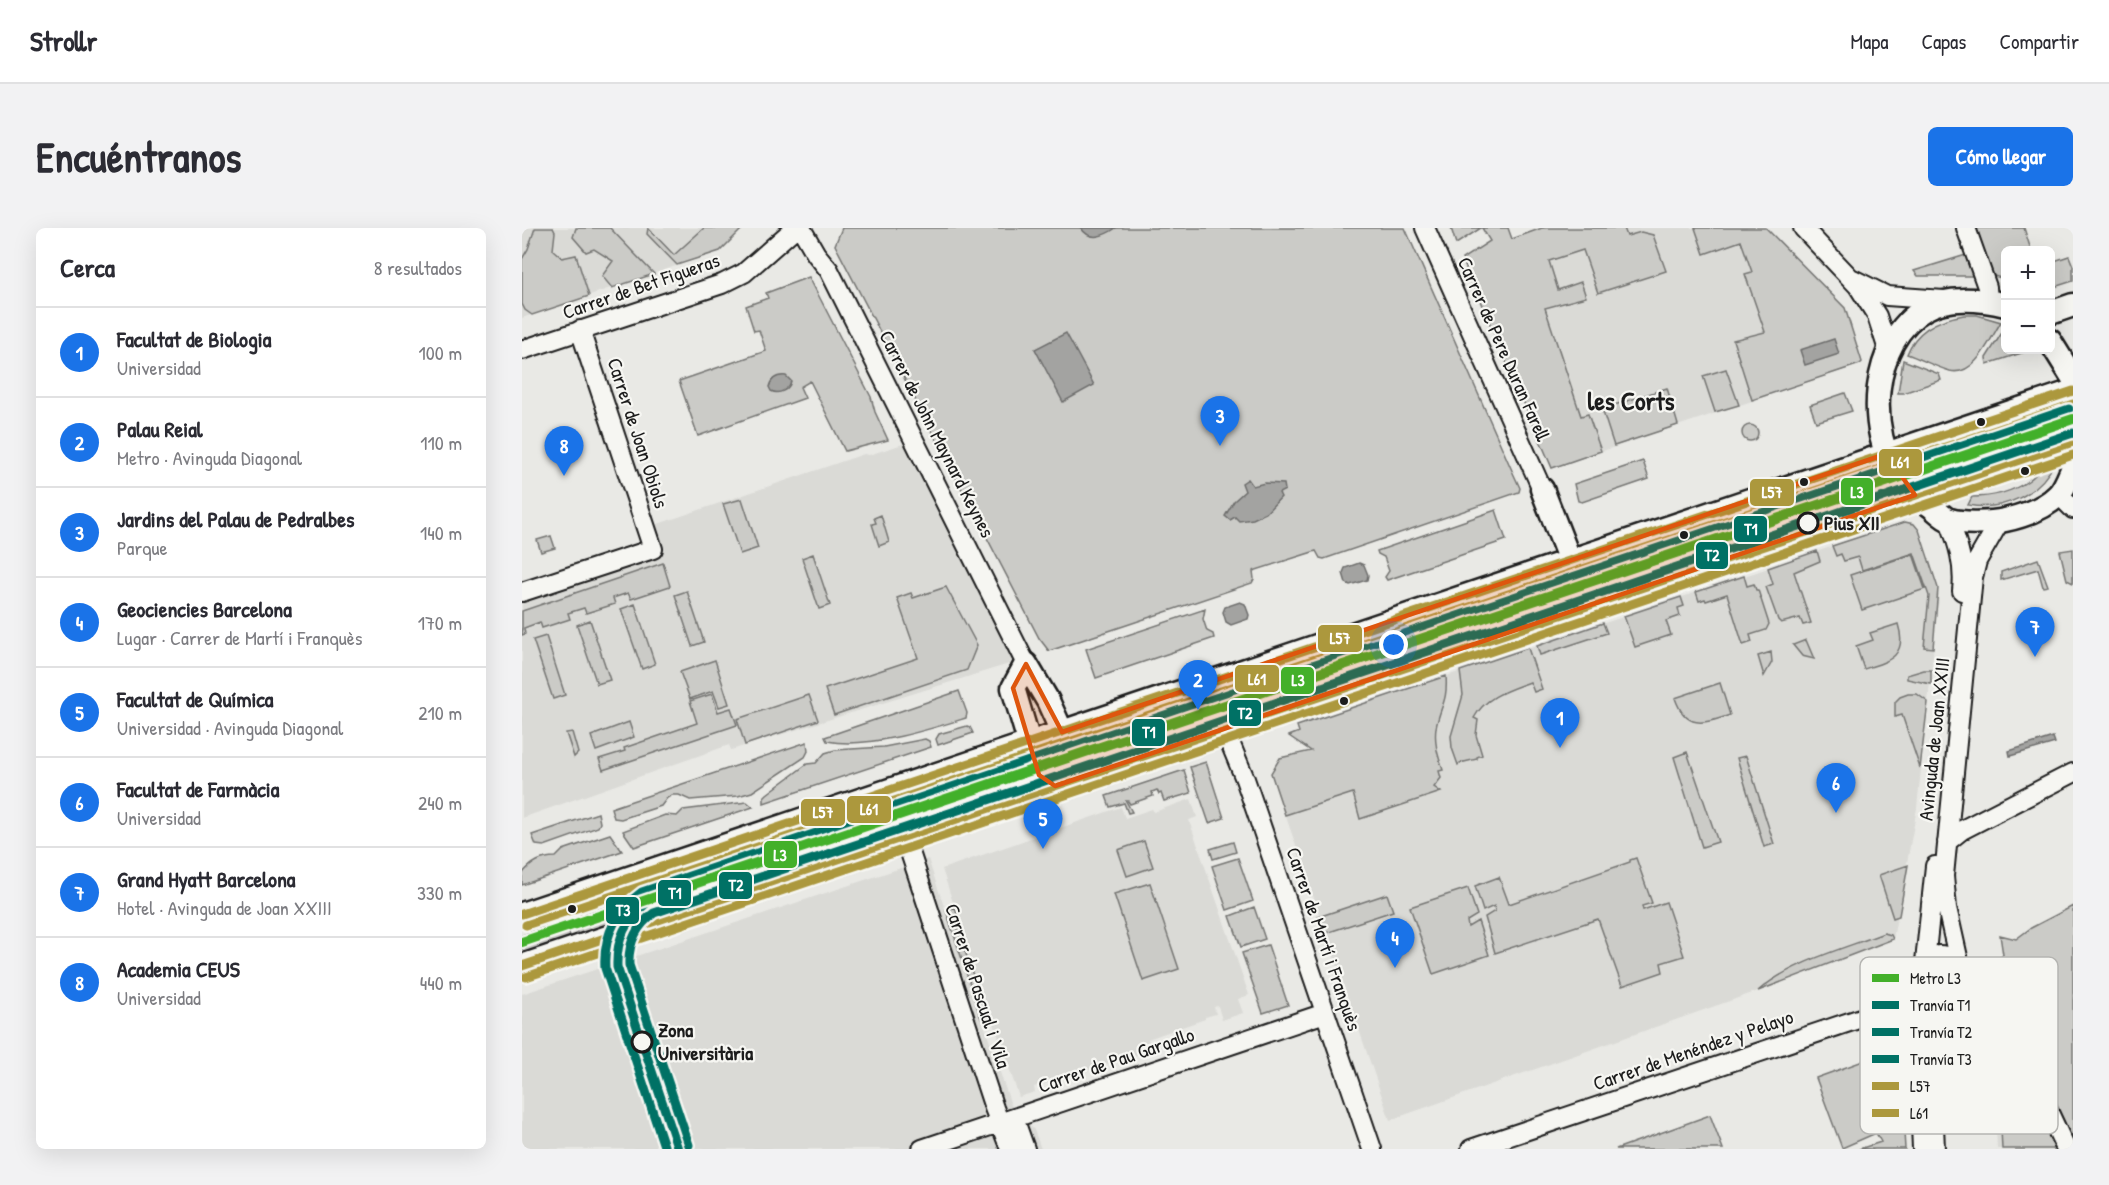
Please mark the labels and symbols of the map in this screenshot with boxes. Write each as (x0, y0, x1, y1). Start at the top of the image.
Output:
street label: Carrer de Bet Figueras (559, 246, 723, 325)
street label: Carrer de Pere Duran Farell (1452, 252, 1557, 446)
street label: Carrer de John Maynard Keynes (873, 326, 1002, 542)
street label: Carrer de Joan Obiols (601, 354, 676, 512)
district label: les Corts (1588, 383, 1674, 418)
pin: 3 (1200, 396, 1240, 446)
unlabelled marker (1975, 416, 1987, 428)
pin: 8 (544, 426, 584, 476)
line badge: L61 (1878, 448, 1923, 477)
text: L61 (1891, 451, 1909, 473)
unlabelled marker (2019, 465, 2031, 477)
unlabelled marker (1798, 476, 1810, 488)
line badge: L3 (1840, 477, 1874, 506)
line badge: L57 (1749, 478, 1795, 507)
text: L57 (1762, 481, 1782, 503)
text: L3 (1850, 481, 1864, 503)
place label: Pius XII (1824, 509, 1880, 536)
marker: Pius XII (1797, 512, 1819, 534)
line badge: T1 (1733, 515, 1768, 543)
text: T1 (1743, 518, 1758, 540)
unlabelled marker (1678, 529, 1690, 541)
line badge: T2 (1695, 541, 1729, 570)
text: T2 (1704, 544, 1720, 566)
pin: 7 (2016, 608, 2054, 657)
line badge: L57 (1317, 624, 1363, 653)
text: L57 (1330, 627, 1350, 649)
your location (1379, 630, 1408, 659)
street label: Avinguda de Joan XXIII (1912, 656, 1955, 822)
pin: 2 (1178, 660, 1218, 710)
line badge: L61 (1234, 664, 1280, 693)
line badge: L3 (1280, 666, 1315, 695)
text: L61 (1248, 668, 1266, 690)
text: L3 (1291, 669, 1305, 691)
unlabelled marker (1338, 695, 1350, 707)
pin: 1 (1540, 698, 1580, 748)
line badge: T2 (1228, 699, 1262, 727)
text: T2 (1237, 702, 1253, 724)
line badge: T1 (1131, 718, 1166, 747)
text: T1 (1141, 721, 1156, 743)
pin: 6 (1816, 764, 1856, 813)
line badge: L61 (846, 795, 892, 824)
line badge: L57 (800, 798, 846, 827)
text: L61 (860, 798, 878, 820)
pin: 5 (1024, 800, 1062, 849)
text: L57 (813, 801, 833, 823)
line badge: L3 (763, 840, 798, 869)
text: L3 (773, 844, 787, 866)
street label: Carrer de Martí i Franquès (1280, 844, 1369, 1034)
line badge: T2 (718, 871, 753, 900)
text: T2 (728, 874, 744, 896)
line badge: T1 (657, 879, 692, 907)
text: T1 (667, 882, 682, 904)
line badge: T3 (605, 896, 640, 925)
text: T3 (615, 899, 630, 921)
street label: Carrer de Pascual i Vila (939, 900, 1018, 1072)
unlabelled marker (566, 903, 578, 915)
pin: 4 (1376, 918, 1414, 968)
legend (1860, 957, 2058, 1134)
text: Metro L3 (1910, 967, 1961, 989)
text: Tranvía T1 (1910, 994, 1971, 1016)
street label: Carrer de Menéndez y Pelayo (1589, 1003, 1796, 1096)
place label: Zona Universitària (658, 1016, 753, 1066)
street label: Carrer de Pau Gargallo (1034, 1020, 1198, 1099)
text: Tranvía T2 (1910, 1021, 1973, 1043)
marker: Zona Universitària (631, 1031, 653, 1053)
text: Tranvía T3 (1910, 1048, 1972, 1070)
text: L57 (1910, 1075, 1931, 1097)
text: L61 (1910, 1102, 1928, 1124)

